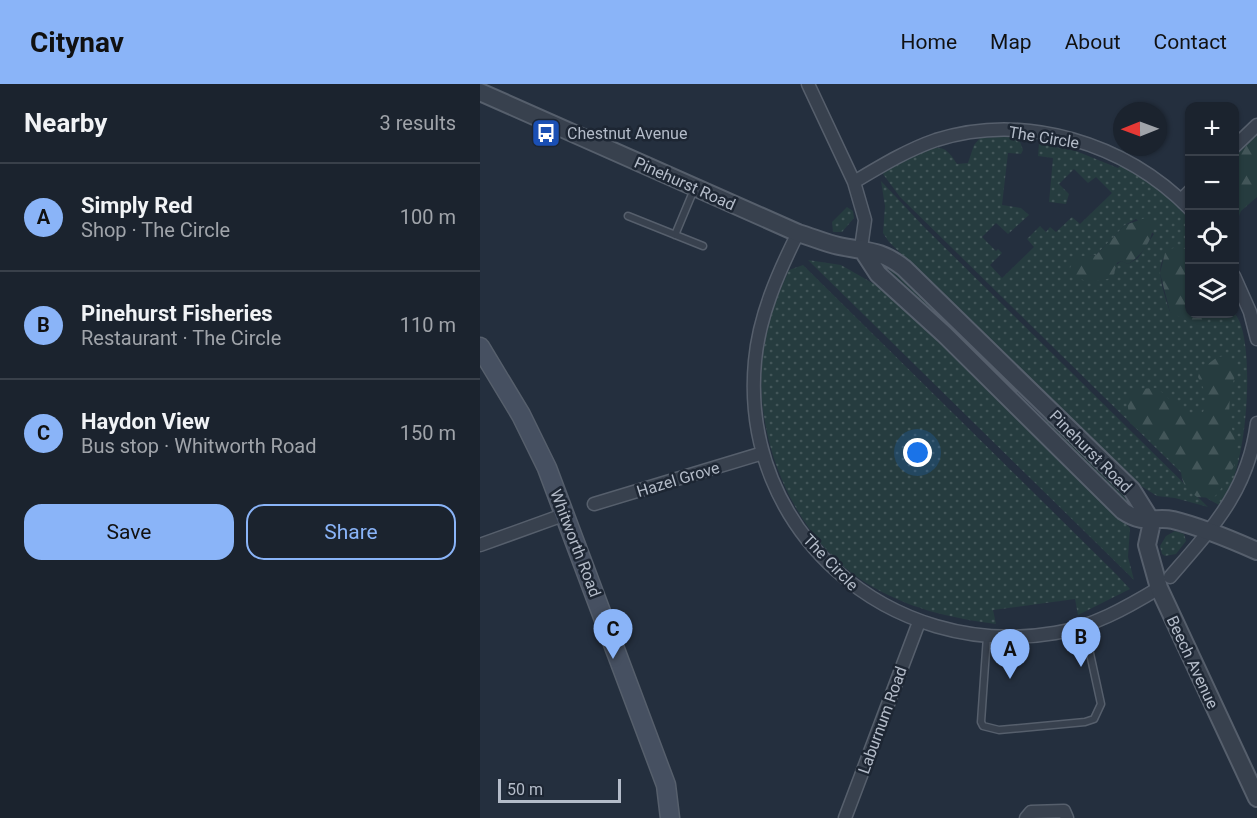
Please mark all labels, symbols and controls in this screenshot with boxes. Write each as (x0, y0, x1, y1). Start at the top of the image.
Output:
text: Citynav (30, 26, 124, 59)
text: Home (901, 30, 957, 54)
text: Map (990, 30, 1032, 54)
text: About (1065, 30, 1121, 54)
text: Contact (1154, 30, 1227, 54)
north arrow (1113, 102, 1167, 156)
map controls (1185, 102, 1239, 318)
button: + (1185, 102, 1239, 156)
text: Nearby (24, 108, 107, 138)
text: 3 results (380, 111, 456, 135)
bus stop icon: Chestnut Avenue (530, 117, 562, 149)
street label: The Circle (1007, 123, 1081, 152)
place label: Chestnut Avenue (567, 124, 687, 143)
street label: Pinehurst Road (631, 153, 738, 214)
button: − (1185, 156, 1239, 210)
text: Simply Red (81, 193, 193, 218)
text: A (37, 205, 50, 229)
text: 100 m (400, 205, 456, 229)
button: locate (1185, 210, 1239, 264)
text: Shop · The Circle (81, 218, 230, 242)
button: layers (1185, 264, 1239, 318)
text: Pinehurst Fisheries (81, 301, 273, 326)
text: B (37, 313, 50, 337)
text: 110 m (400, 313, 456, 337)
text: Restaurant · The Circle (81, 326, 281, 350)
street label: Pinehurst Road (1046, 406, 1136, 496)
text: Haydon View (81, 409, 210, 434)
text: C (37, 421, 50, 445)
text: 150 m (400, 421, 456, 445)
text: Bus stop · Whitworth Road (81, 434, 317, 458)
your location (903, 438, 932, 467)
street label: Hazel Grove (634, 458, 722, 501)
street label: Whitworth Road (546, 487, 605, 600)
button: Save (24, 504, 234, 560)
button: Share (246, 504, 456, 560)
street label: The Circle (799, 530, 862, 595)
pin: C (594, 610, 632, 659)
street label: Beech Avenue (1163, 613, 1222, 712)
pin: B (1062, 618, 1100, 667)
pin: A (990, 630, 1030, 679)
street label: Laburnum Road (854, 664, 911, 776)
scale bar (498, 776, 621, 804)
text: 50 m (507, 780, 543, 799)

